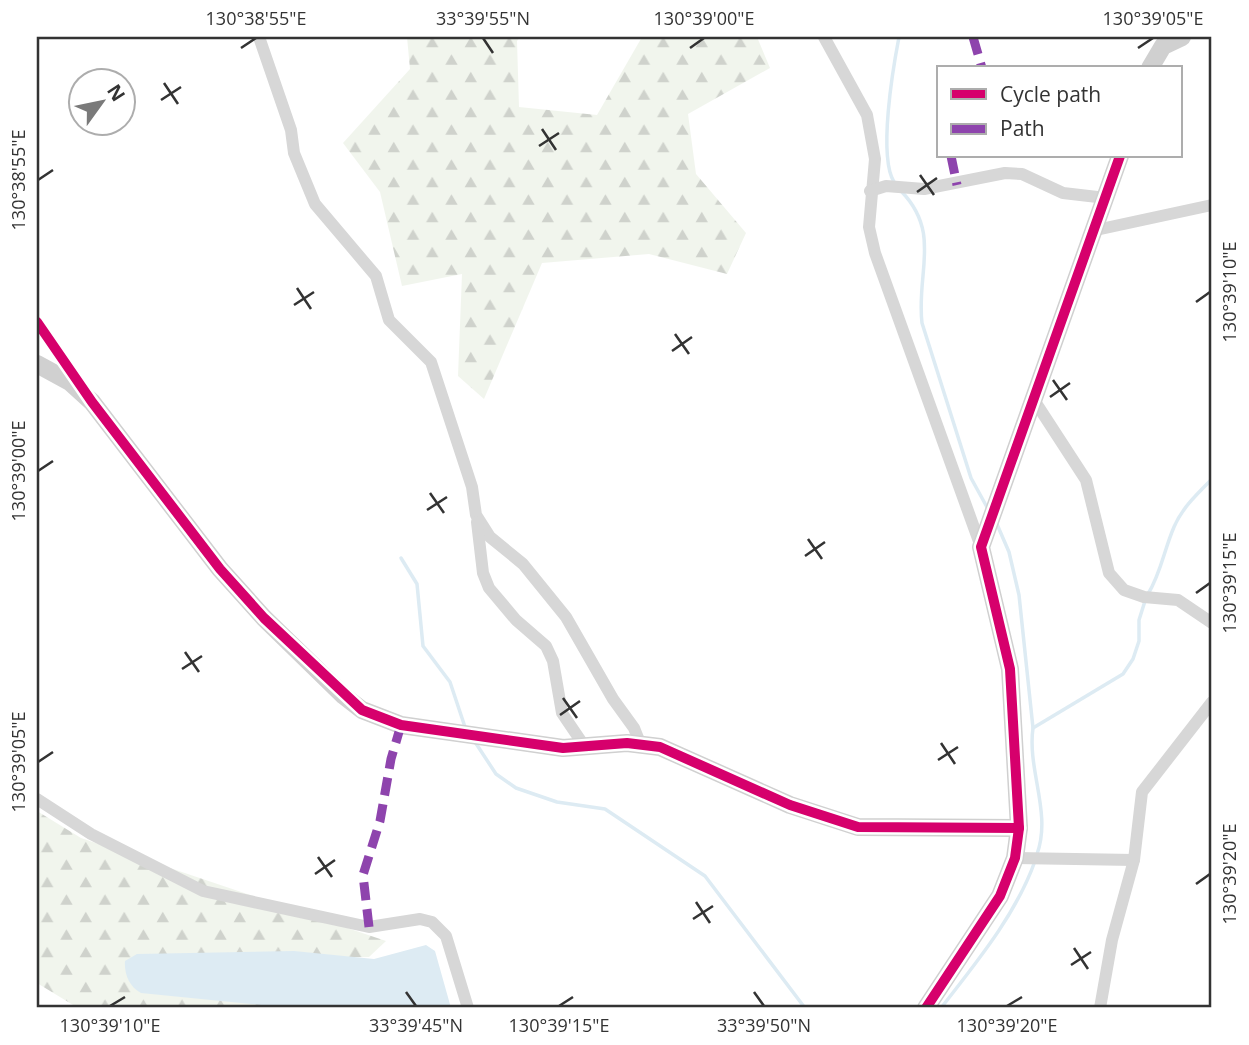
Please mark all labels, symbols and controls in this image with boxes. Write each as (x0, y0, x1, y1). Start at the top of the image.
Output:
text: 130°38'55"E (206, 6, 306, 30)
text: 33°39'55"N (436, 6, 530, 30)
text: 130°39'00"E (654, 6, 754, 30)
text: 130°39'05"E (1103, 6, 1203, 30)
north arrow (66, 66, 136, 136)
legend (937, 66, 1182, 158)
text: N (101, 79, 131, 106)
text: Cycle path (1000, 80, 1101, 108)
text: Path (1000, 114, 1045, 142)
text: 130°38'55"E (6, 130, 30, 230)
text: 130°39'10"E (1217, 242, 1241, 342)
text: 130°39'00"E (6, 421, 30, 521)
text: 130°39'15"E (1217, 533, 1241, 633)
text: 130°39'05"E (6, 712, 30, 812)
text: 130°39'20"E (1217, 824, 1241, 924)
text: 130°39'10"E (60, 1013, 160, 1037)
text: 33°39'45"N (369, 1013, 463, 1037)
text: 130°39'15"E (509, 1013, 609, 1037)
text: 33°39'50"N (717, 1013, 811, 1037)
text: 130°39'20"E (957, 1013, 1057, 1037)

